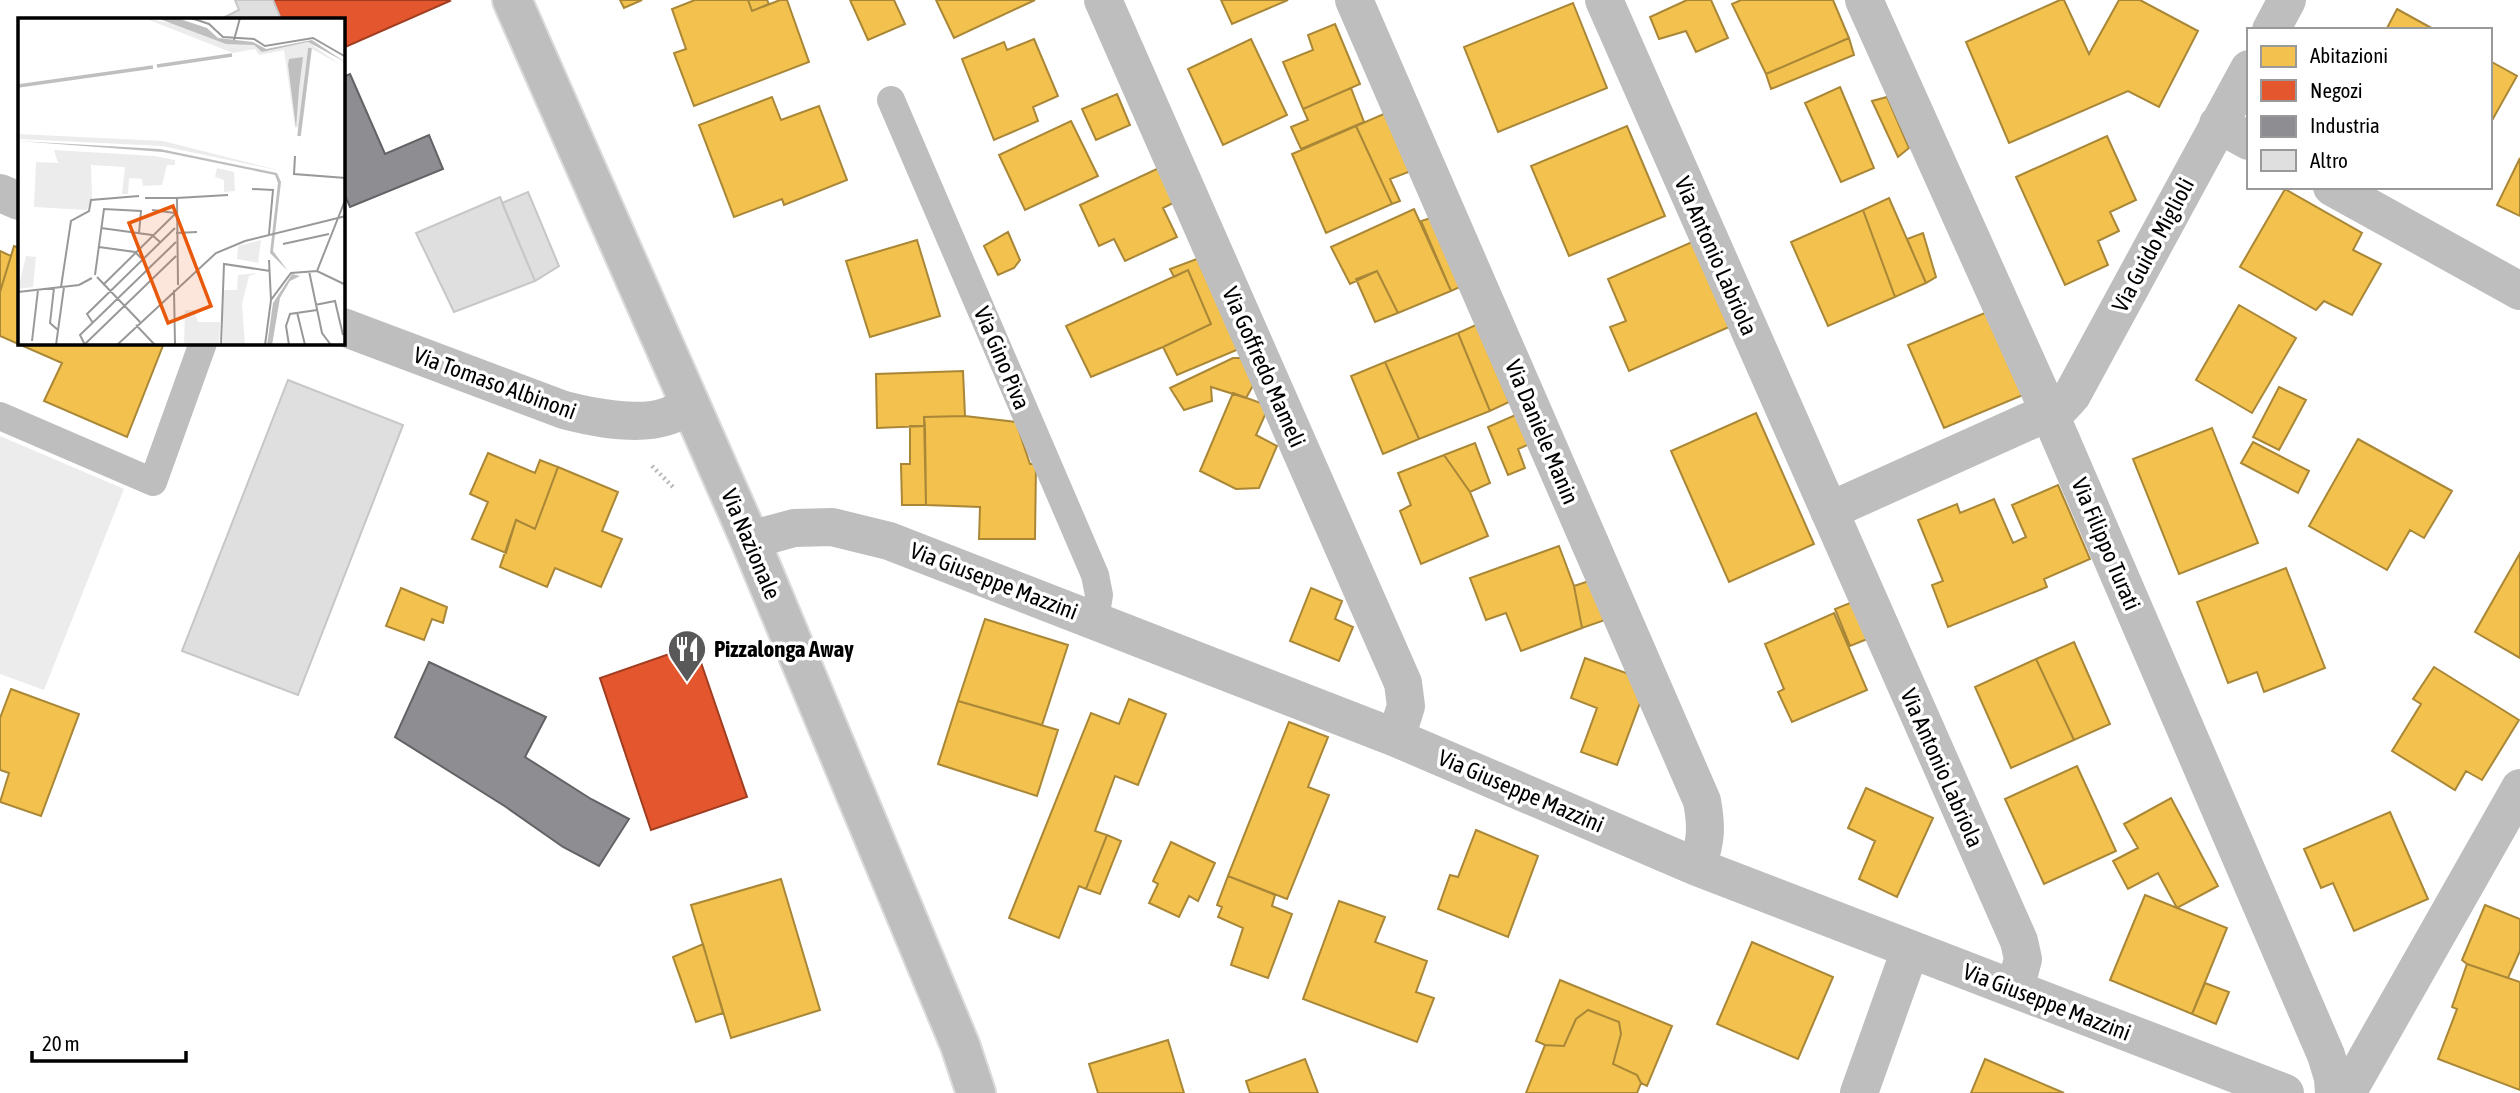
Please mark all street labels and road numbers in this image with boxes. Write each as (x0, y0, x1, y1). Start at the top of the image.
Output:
street label: Via Antonio Labriola (1669, 173, 1763, 339)
street label: Via Guido Miglioli (2107, 174, 2199, 316)
street label: Via Goffredo Mameli (1217, 283, 1311, 451)
street label: Via Gino Piva (969, 303, 1035, 413)
street label: Via Tomaso Albinoni (410, 341, 580, 425)
street label: Via Daniele Manin (1500, 356, 1584, 508)
street label: Via Filippo Turati (2066, 474, 2146, 614)
street label: Via Nazionale (716, 485, 786, 603)
street label: Via Giuseppe Mazzini (907, 537, 1081, 625)
street label: Via Antonio Labriola (1895, 685, 1989, 851)
street label: Via Giuseppe Mazzini (1434, 744, 1608, 838)
street label: Via Giuseppe Mazzini (1960, 958, 2134, 1046)

